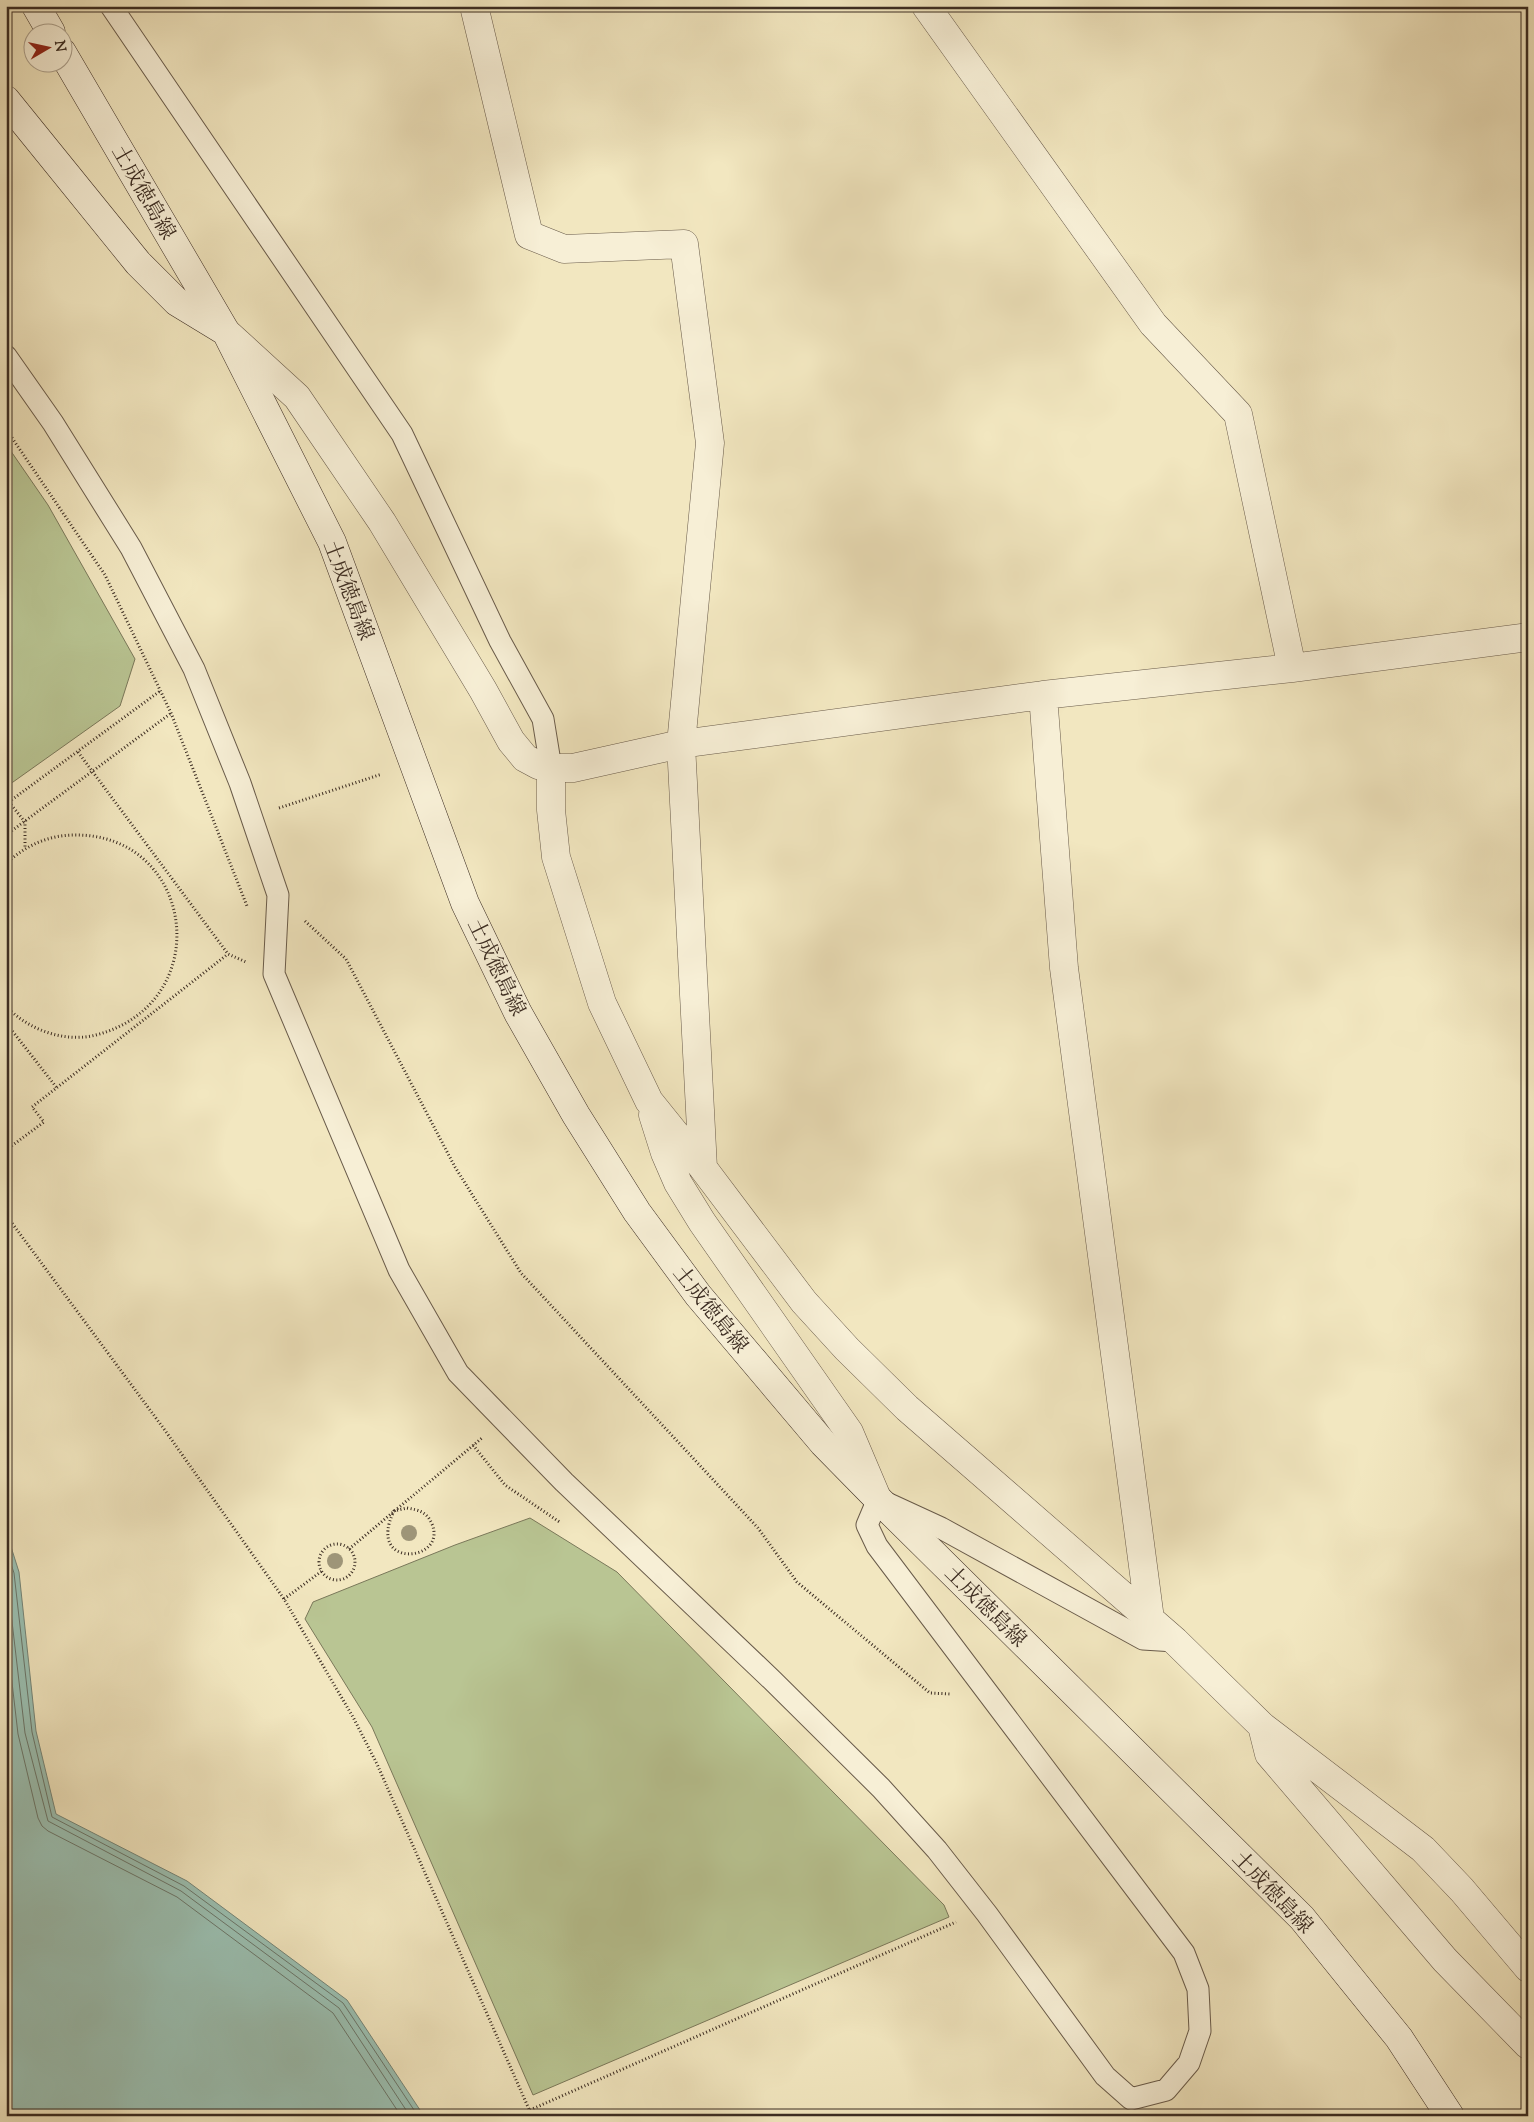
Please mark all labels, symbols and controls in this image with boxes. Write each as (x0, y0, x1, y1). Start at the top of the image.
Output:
north arrow (22, 22, 72, 72)
text: N (48, 39, 70, 53)
street label: 土成徳島線 (103, 140, 182, 246)
street label: 土成徳島線 (314, 536, 380, 645)
street label: 土成徳島線 (459, 914, 532, 1022)
street label: 土成徳島線 (665, 1260, 754, 1360)
street label: 土成徳島線 (937, 1560, 1032, 1655)
street label: 土成徳島線 (1224, 1845, 1319, 1942)

